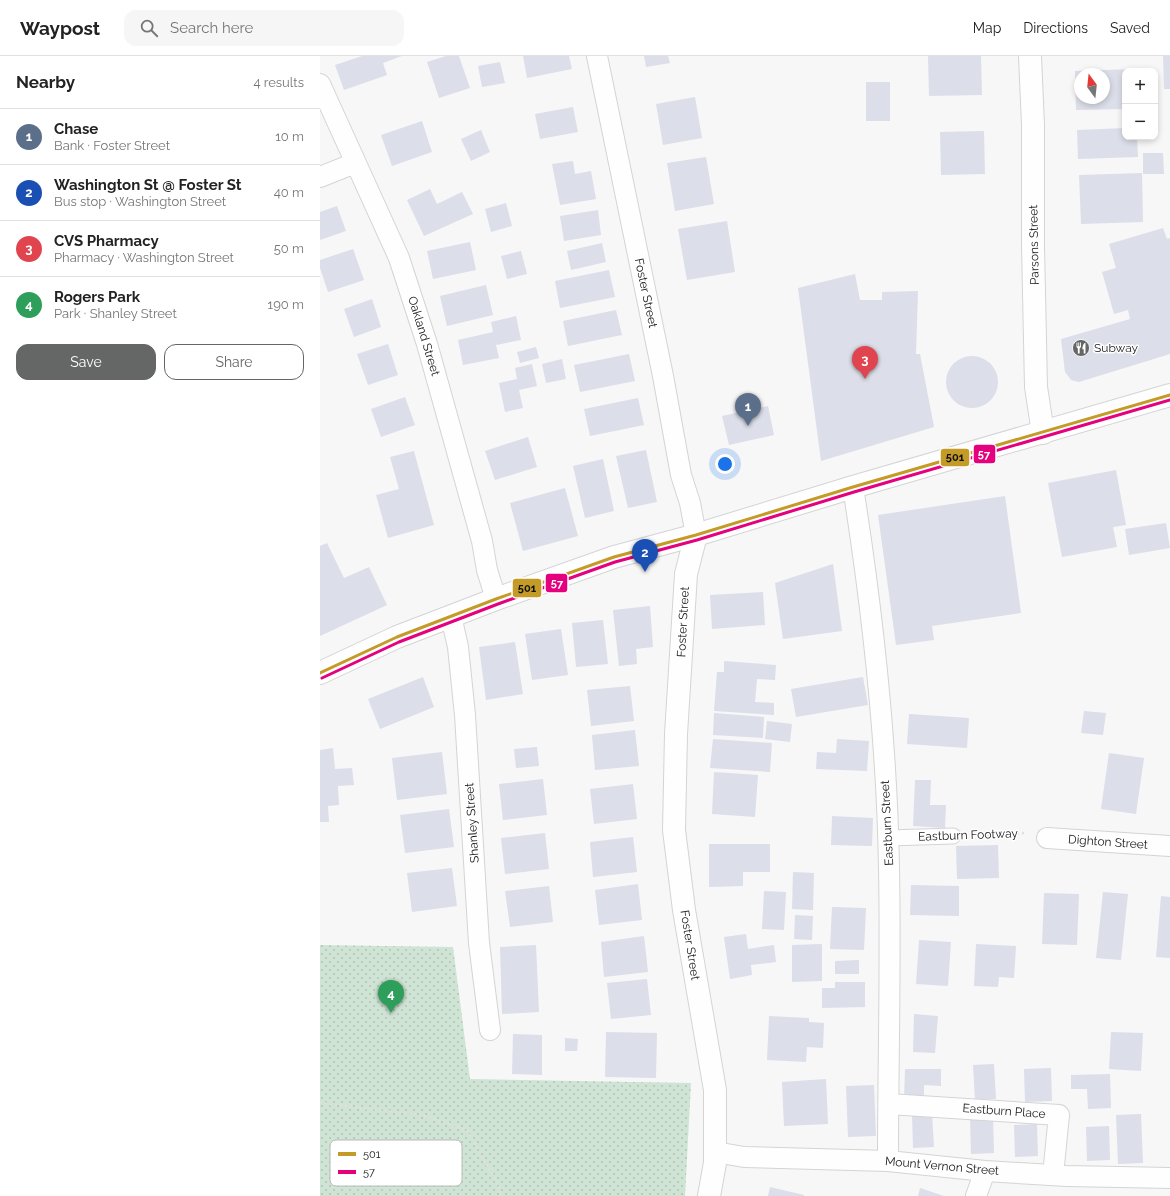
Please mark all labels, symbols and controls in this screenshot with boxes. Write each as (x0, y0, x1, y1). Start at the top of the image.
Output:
search box (124, 10, 404, 46)
text: Waypost (20, 17, 100, 39)
icon: search (138, 17, 160, 39)
text: Search here (170, 19, 253, 37)
text: Map (973, 20, 1001, 36)
text: Directions (1023, 20, 1088, 36)
text: Saved (1110, 20, 1150, 36)
north arrow (1074, 68, 1110, 104)
map controls (1122, 68, 1158, 140)
button: + (1122, 68, 1158, 104)
text: Nearby (16, 72, 75, 92)
text: 4 results (253, 75, 304, 90)
button: − (1122, 104, 1158, 140)
text: Chase (54, 120, 98, 138)
text: 1 (26, 129, 32, 144)
text: 10 m (275, 129, 304, 144)
text: Bank · Foster Street (54, 138, 170, 153)
text: Washington St @ Foster St (54, 176, 242, 194)
text: 2 (25, 185, 33, 200)
text: 40 m (274, 185, 304, 200)
text: Bus stop · Washington Street (54, 194, 226, 209)
street label: Parsons Street (1026, 205, 1042, 285)
text: CVS Pharmacy (54, 232, 159, 250)
text: 3 (25, 241, 33, 256)
text: 50 m (274, 241, 304, 256)
text: Pharmacy · Washington Street (54, 250, 234, 265)
street label: Foster Street (632, 257, 660, 329)
text: Rogers Park (54, 288, 140, 306)
street label: Oakland Street (405, 295, 443, 377)
text: 4 (25, 297, 33, 312)
text: 190 m (268, 297, 304, 312)
text: Park · Shanley Street (54, 306, 177, 321)
restaurant icon: Subway (1071, 338, 1091, 358)
place label: Subway (1094, 341, 1139, 355)
button: Save (16, 344, 156, 380)
button: Share (164, 344, 304, 380)
pin: 3 (852, 346, 878, 379)
pin: 1 (735, 393, 761, 426)
line badge: 57 (973, 444, 996, 464)
line badge: 501 (940, 448, 970, 467)
text: 57 (978, 448, 991, 461)
text: 501 (946, 451, 965, 464)
your location (715, 454, 735, 474)
pin: 2 (632, 539, 658, 572)
line badge: 57 (545, 573, 568, 593)
text: 57 (551, 577, 564, 590)
line badge: 501 (512, 578, 542, 598)
text: 501 (518, 582, 537, 595)
street label: Foster Street (674, 586, 692, 658)
street label: Eastburn Street (878, 780, 896, 866)
street label: Shanley Street (462, 782, 482, 864)
street label: Eastburn Footway (918, 826, 1019, 844)
street label: Dighton Street (1068, 832, 1148, 852)
street label: Foster Street (678, 909, 702, 981)
pin: 4 (378, 980, 404, 1013)
street label: Eastburn Place (962, 1101, 1046, 1121)
legend (330, 1140, 462, 1186)
text: 501 (363, 1148, 381, 1161)
street label: Mount Vernon Street (884, 1154, 1000, 1178)
text: 57 (363, 1166, 375, 1179)

